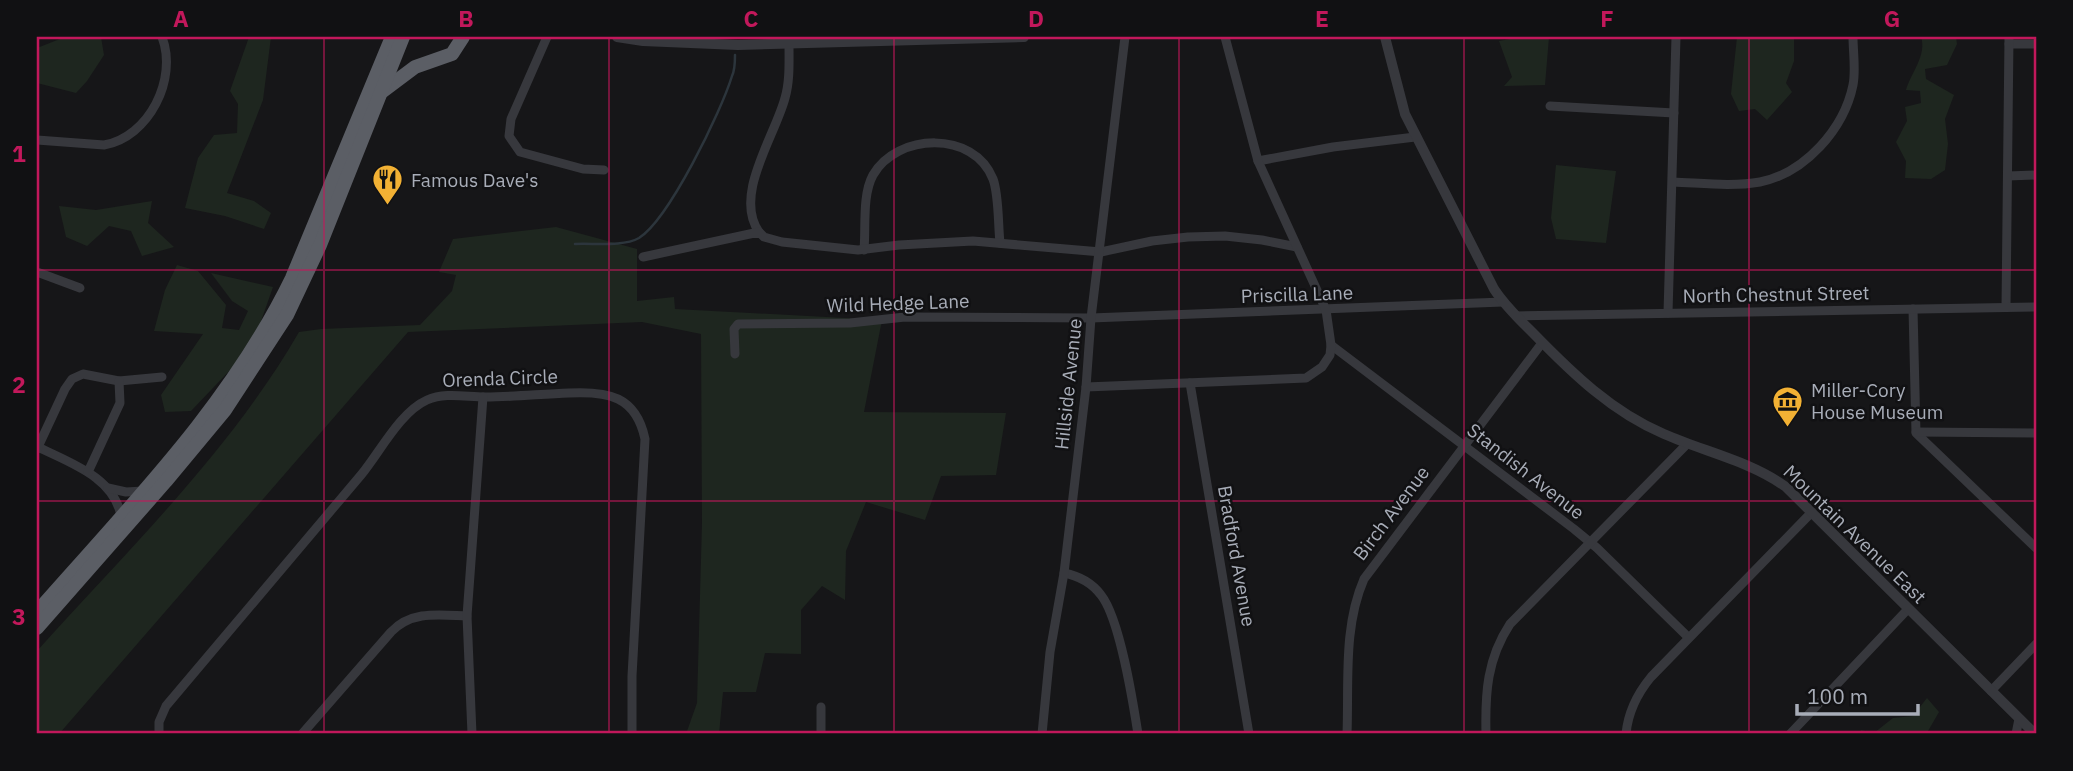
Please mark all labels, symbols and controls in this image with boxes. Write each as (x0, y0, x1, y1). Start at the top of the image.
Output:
text: A (173, 3, 189, 33)
text: B (458, 3, 474, 33)
text: C (744, 3, 759, 33)
text: D (1028, 3, 1044, 33)
text: E (1315, 3, 1329, 33)
text: F (1600, 3, 1614, 33)
text: G (1884, 3, 1900, 33)
text: 1 (12, 138, 26, 168)
restaurant icon: Famous Dave's (371, 163, 405, 207)
place label: Famous Dave's (411, 168, 539, 192)
street label: Priscilla Lane (1240, 280, 1354, 308)
street label: North Chestnut Street (1682, 280, 1870, 308)
street label: Wild Hedge Lane (826, 289, 970, 317)
street label: Hillside Avenue (1049, 317, 1087, 451)
street label: Orenda Circle (442, 364, 558, 392)
text: 2 (12, 369, 26, 399)
place label: Miller-Cory House Museum (1811, 378, 1943, 424)
museum icon: Miller-Cory House Museum (1771, 384, 1805, 428)
street label: Standish Avenue (1463, 418, 1589, 524)
street label: Mountain Avenue East (1779, 460, 1931, 608)
street label: Birch Avenue (1348, 461, 1434, 565)
street label: Bradford Avenue (1213, 484, 1261, 628)
text: 3 (12, 601, 26, 631)
scale bar (1797, 673, 1917, 717)
text: 100 m (1807, 682, 1868, 710)

